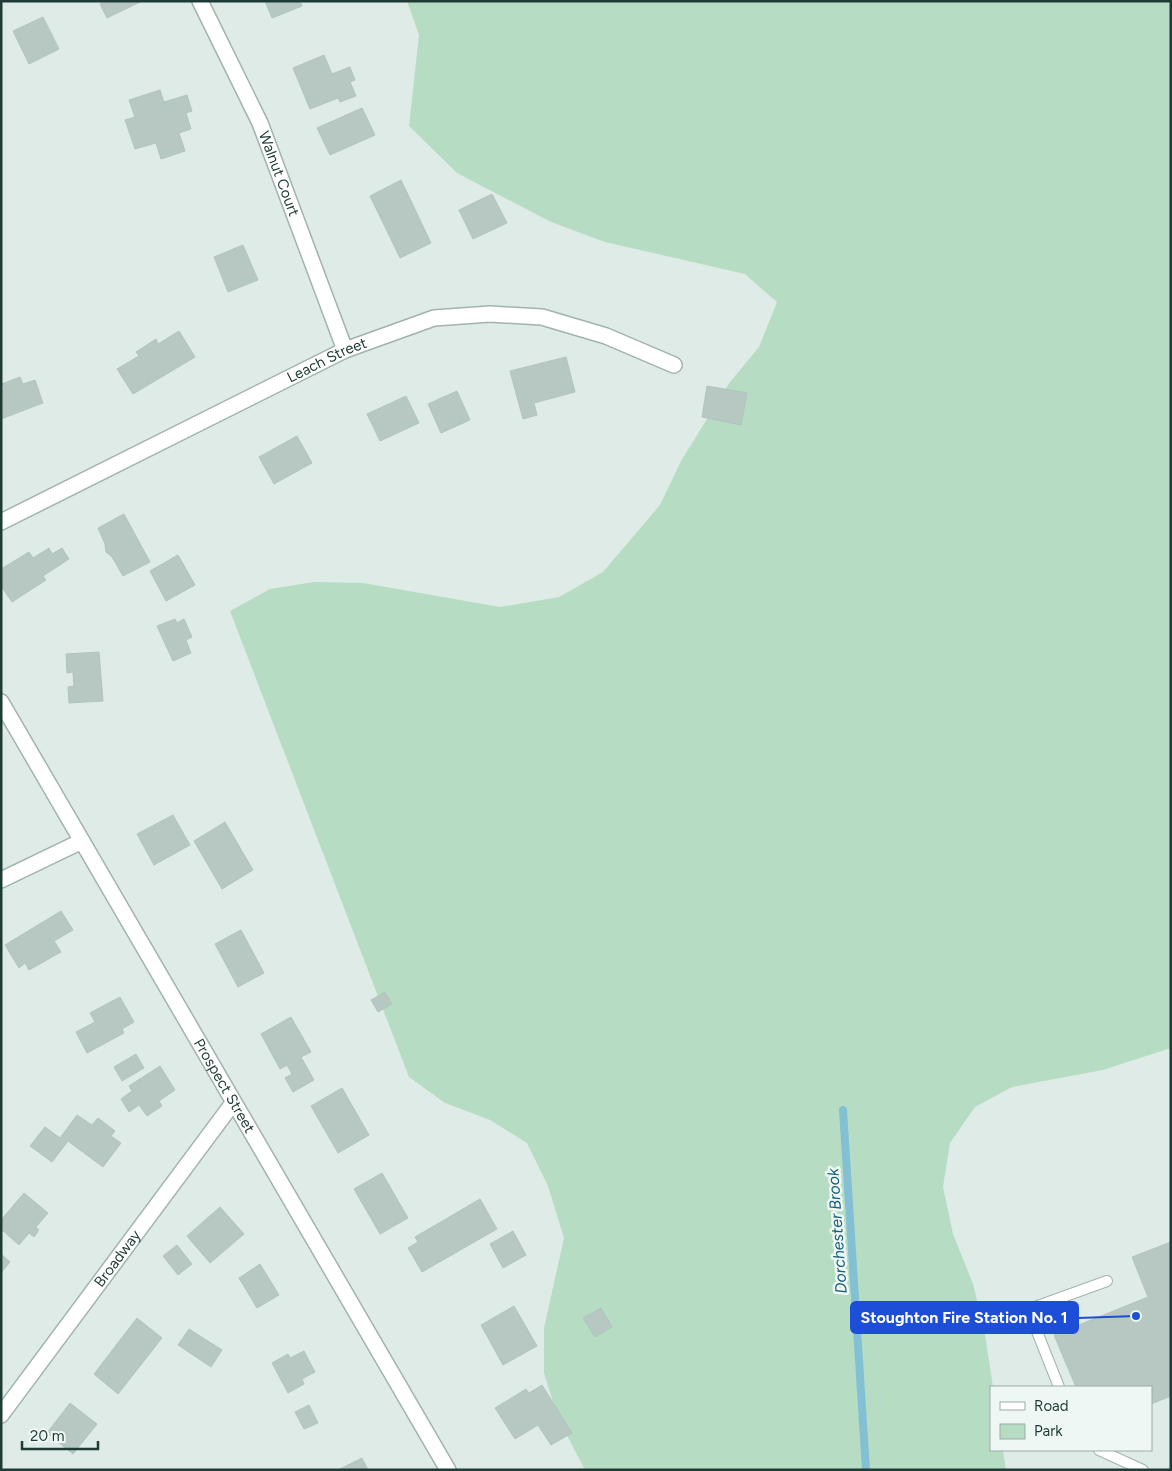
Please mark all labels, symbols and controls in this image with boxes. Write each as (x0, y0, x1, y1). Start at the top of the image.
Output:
street label: Walnut Court (255, 129, 303, 219)
street label: Leach Street (284, 334, 369, 386)
street label: Prospect Street (190, 1035, 259, 1136)
water label: Dorchester Brook (823, 1167, 851, 1294)
street label: Broadway (90, 1226, 144, 1291)
callout: Stoughton Fire Station No. 1 (851, 1302, 1078, 1333)
text: Stoughton Fire Station No. 1 (861, 1308, 1067, 1327)
legend (990, 1386, 1152, 1451)
text: Road (1034, 1397, 1069, 1415)
scale bar (22, 1418, 99, 1450)
text: Park (1034, 1422, 1063, 1440)
text: 20 m (30, 1427, 64, 1445)

